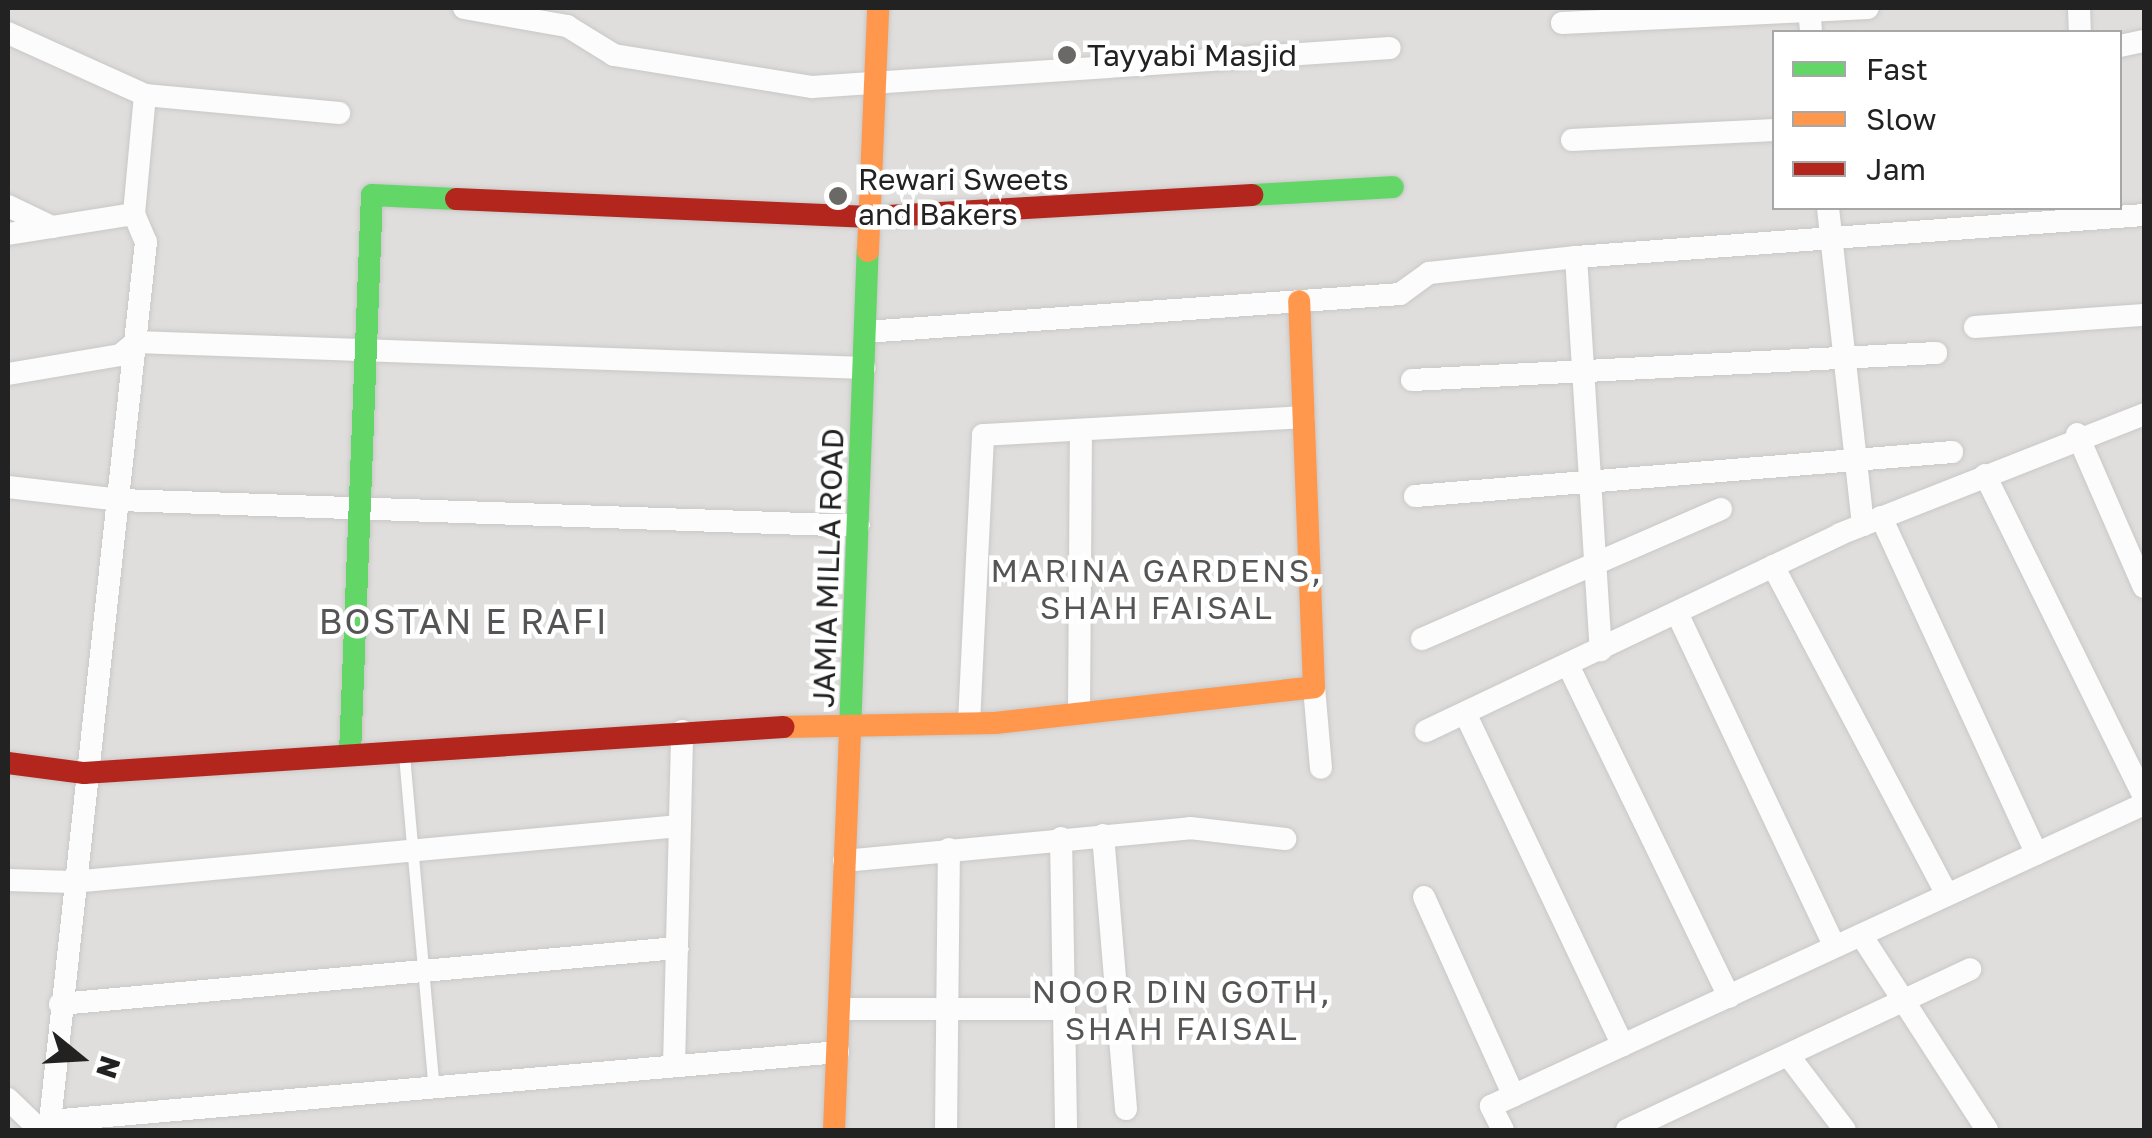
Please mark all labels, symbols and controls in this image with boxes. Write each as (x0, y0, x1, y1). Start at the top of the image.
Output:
legend (1772, 30, 2122, 210)
place label: Tayyabi Masjid (1087, 37, 1297, 73)
marker: Tayyabi Masjid (1056, 44, 1078, 66)
text: Fast (1866, 51, 1928, 87)
text: Slow (1866, 101, 1937, 137)
text: Jam (1866, 151, 1926, 187)
place label: Rewari Sweets and Bakers (858, 161, 1069, 232)
marker: Rewari Sweets and Bakers (827, 185, 849, 207)
street label: JAMIA MILLA ROAD (805, 428, 851, 708)
district label: MARINA GARDENS, SHAH FAISAL (990, 552, 1324, 627)
district label: BOSTAN E RAFI (319, 600, 609, 642)
district label: NOOR DIN GOTH, SHAH FAISAL (1032, 973, 1332, 1048)
north arrow (30, 1008, 130, 1108)
text: N (90, 1052, 128, 1083)

